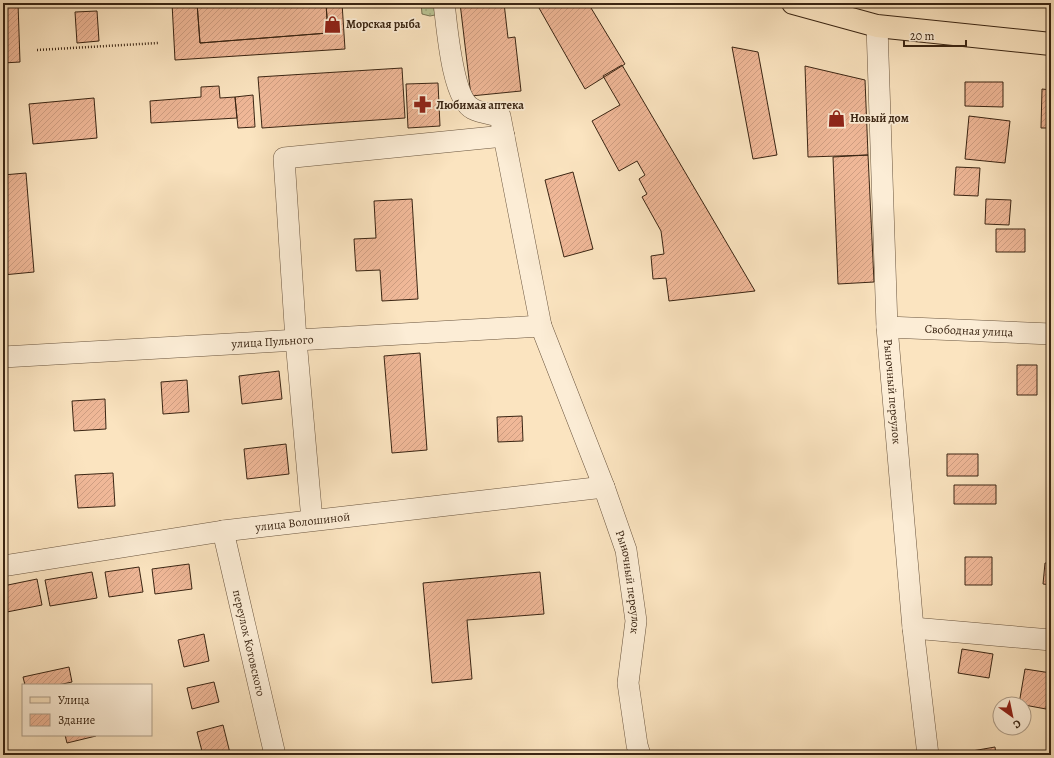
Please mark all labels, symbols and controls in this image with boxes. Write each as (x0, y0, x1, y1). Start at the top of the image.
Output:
shop icon: Морская рыба (323, 14, 343, 34)
place label: Морская рыба (346, 16, 421, 32)
scale bar (904, 22, 966, 48)
text: 20 m (910, 28, 934, 44)
pharmacy icon: Любимая аптека (413, 95, 433, 115)
place label: Любимая аптека (436, 97, 524, 113)
shop icon: Новый дом (827, 108, 847, 128)
place label: Новый дом (850, 110, 909, 126)
street label: Свободная улица (924, 321, 1014, 340)
street label: улица Пульного (230, 331, 314, 352)
street label: Рыночный переулок (880, 338, 905, 445)
street label: улица Волошиной (253, 508, 351, 535)
street label: Рыночный переулок (612, 528, 644, 635)
street label: переулок Котовского (229, 588, 269, 698)
legend (22, 684, 152, 736)
text: Улица (58, 692, 90, 708)
north arrow (992, 696, 1032, 736)
text: Здание (58, 712, 95, 728)
text: С (1010, 716, 1024, 732)

